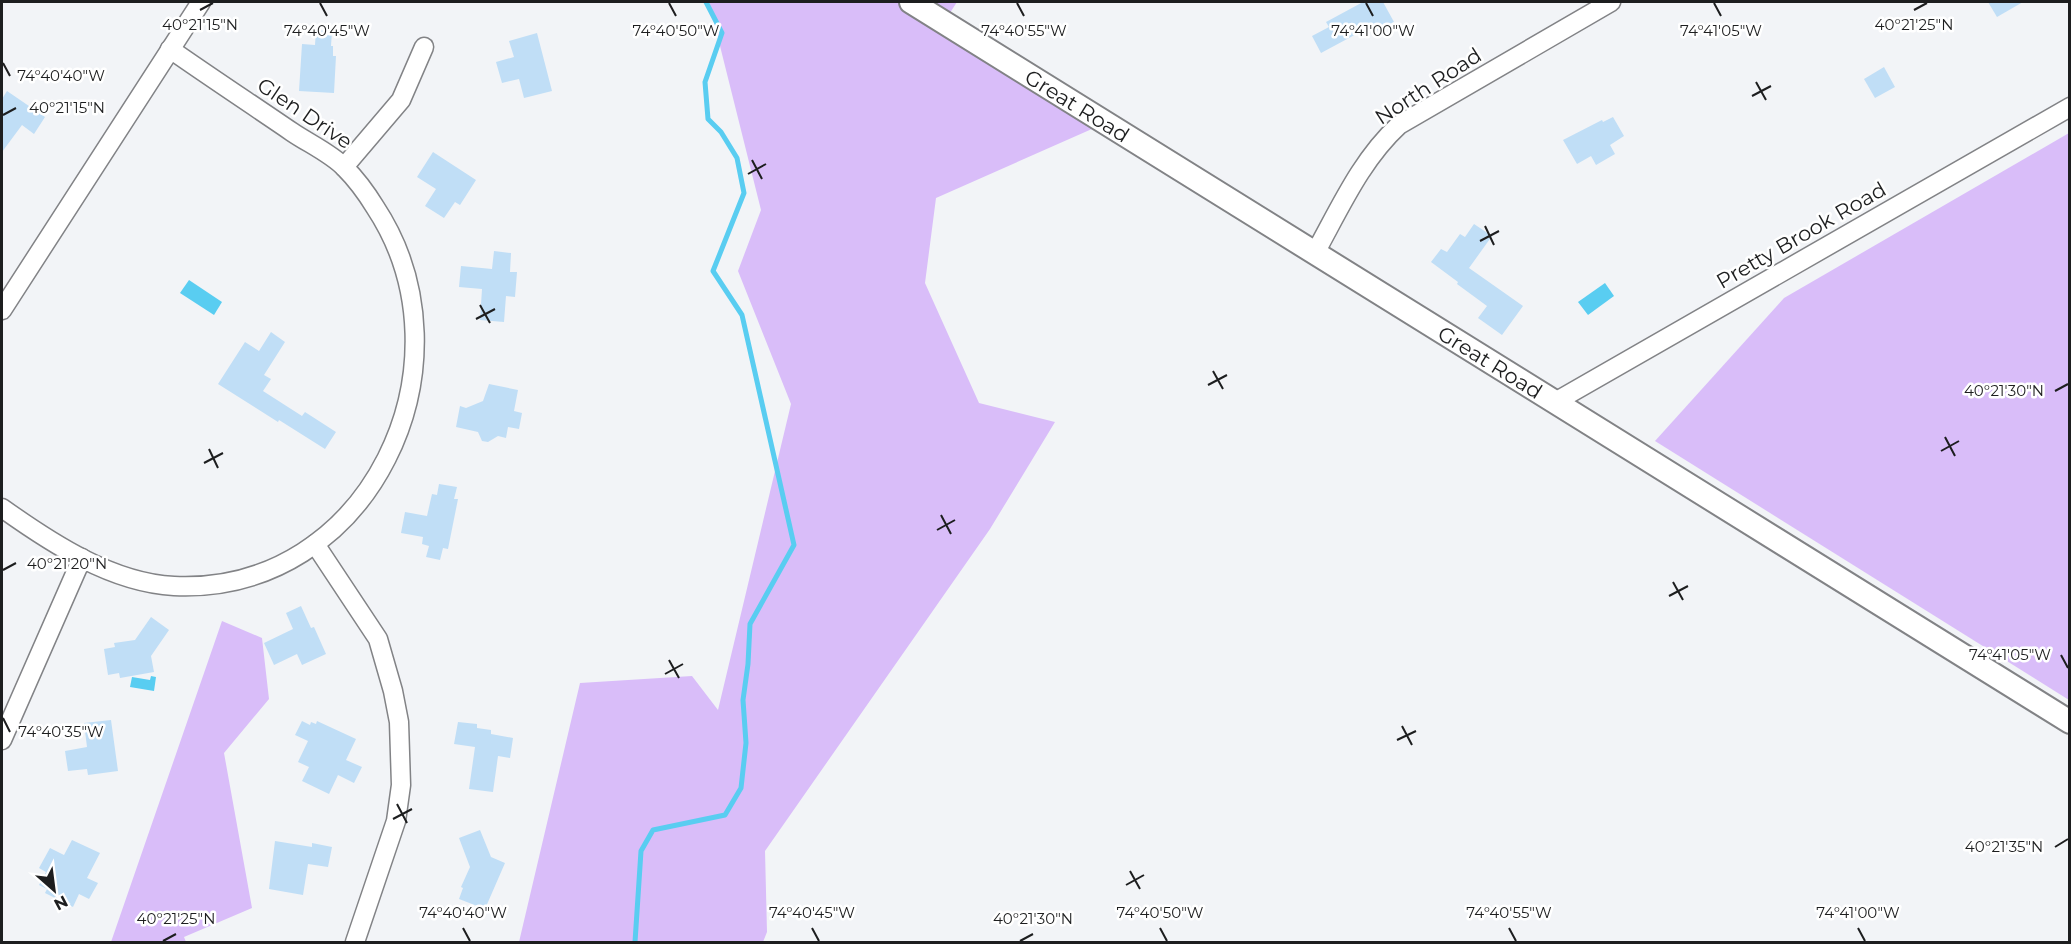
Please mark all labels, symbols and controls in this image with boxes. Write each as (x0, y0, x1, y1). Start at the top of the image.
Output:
text: 40°21'15"N (162, 15, 238, 34)
text: 40°21'25"N (1875, 15, 1953, 34)
text: 74°40'45"W (284, 21, 370, 40)
text: 74°40'50"W (633, 21, 720, 40)
text: 74°40'55"W (981, 21, 1067, 40)
text: 74°41'00"W (1331, 21, 1415, 40)
text: 74°41'05"W (1680, 21, 1762, 40)
street label: North Road (1370, 42, 1486, 130)
street label: Great Road (1021, 64, 1134, 147)
text: 74°40'40"W (17, 66, 105, 85)
street label: Glen Drive (253, 72, 357, 154)
text: 40°21'15"N (29, 98, 105, 117)
street label: Pretty Brook Road (1712, 176, 1890, 294)
street label: Great Road (1434, 320, 1547, 404)
text: 40°21'30"N (1964, 381, 2044, 400)
text: 40°21'20"N (27, 554, 107, 573)
text: 74°41'05"W (1969, 645, 2051, 664)
text: 74°40'35"W (18, 722, 104, 741)
text: 40°21'35"N (1965, 837, 2043, 856)
north arrow (24, 860, 84, 920)
text: N (51, 891, 71, 914)
text: 74°40'40"W (419, 903, 507, 922)
text: 74°40'45"W (769, 903, 855, 922)
text: 74°40'50"W (1117, 903, 1204, 922)
text: 74°40'55"W (1466, 903, 1552, 922)
text: 74°41'00"W (1816, 903, 1900, 922)
text: 40°21'25"N (137, 909, 215, 928)
text: 40°21'30"N (993, 909, 1073, 928)

